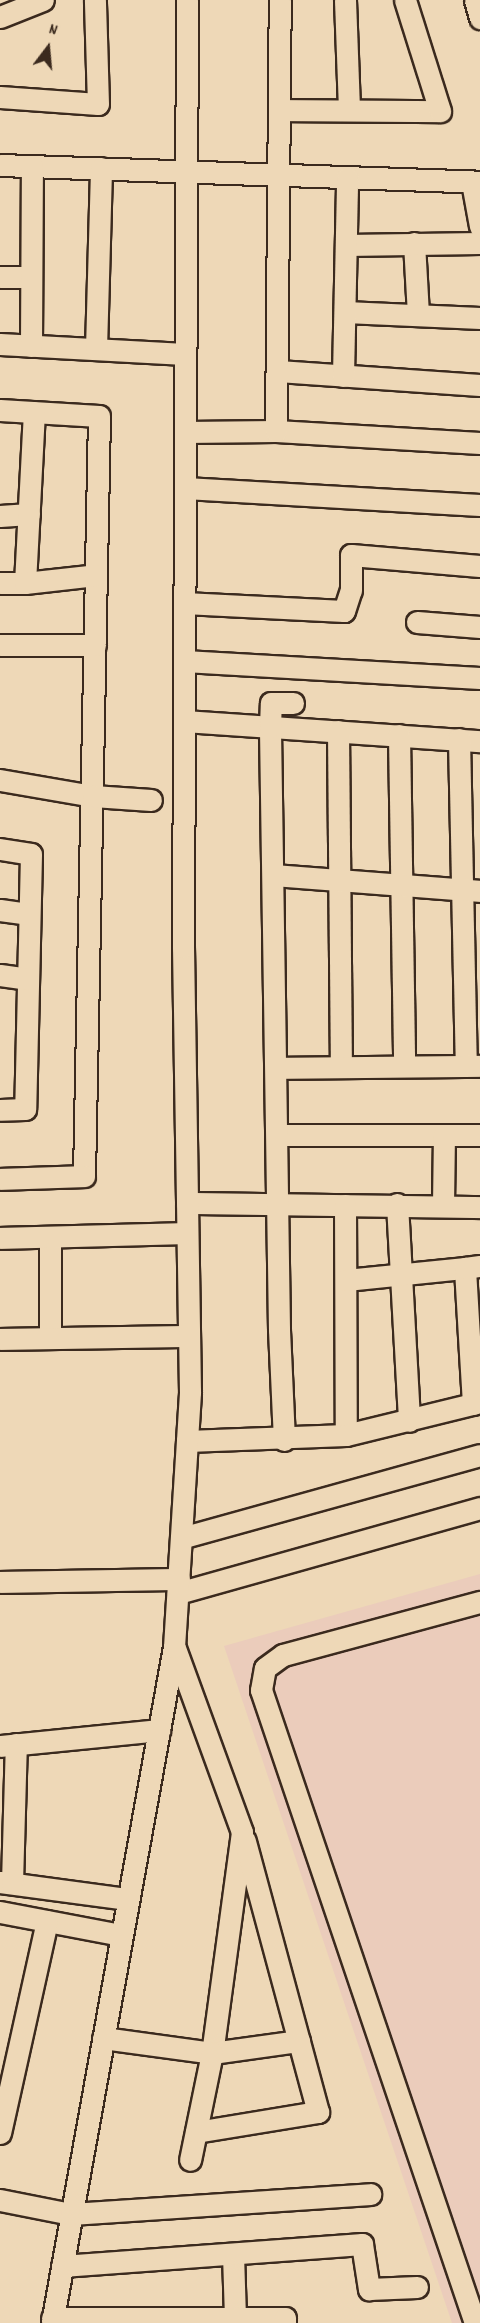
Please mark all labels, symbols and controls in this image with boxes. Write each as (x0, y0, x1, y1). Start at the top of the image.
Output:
north arrow (18, 18, 78, 78)
text: N (46, 18, 60, 42)

